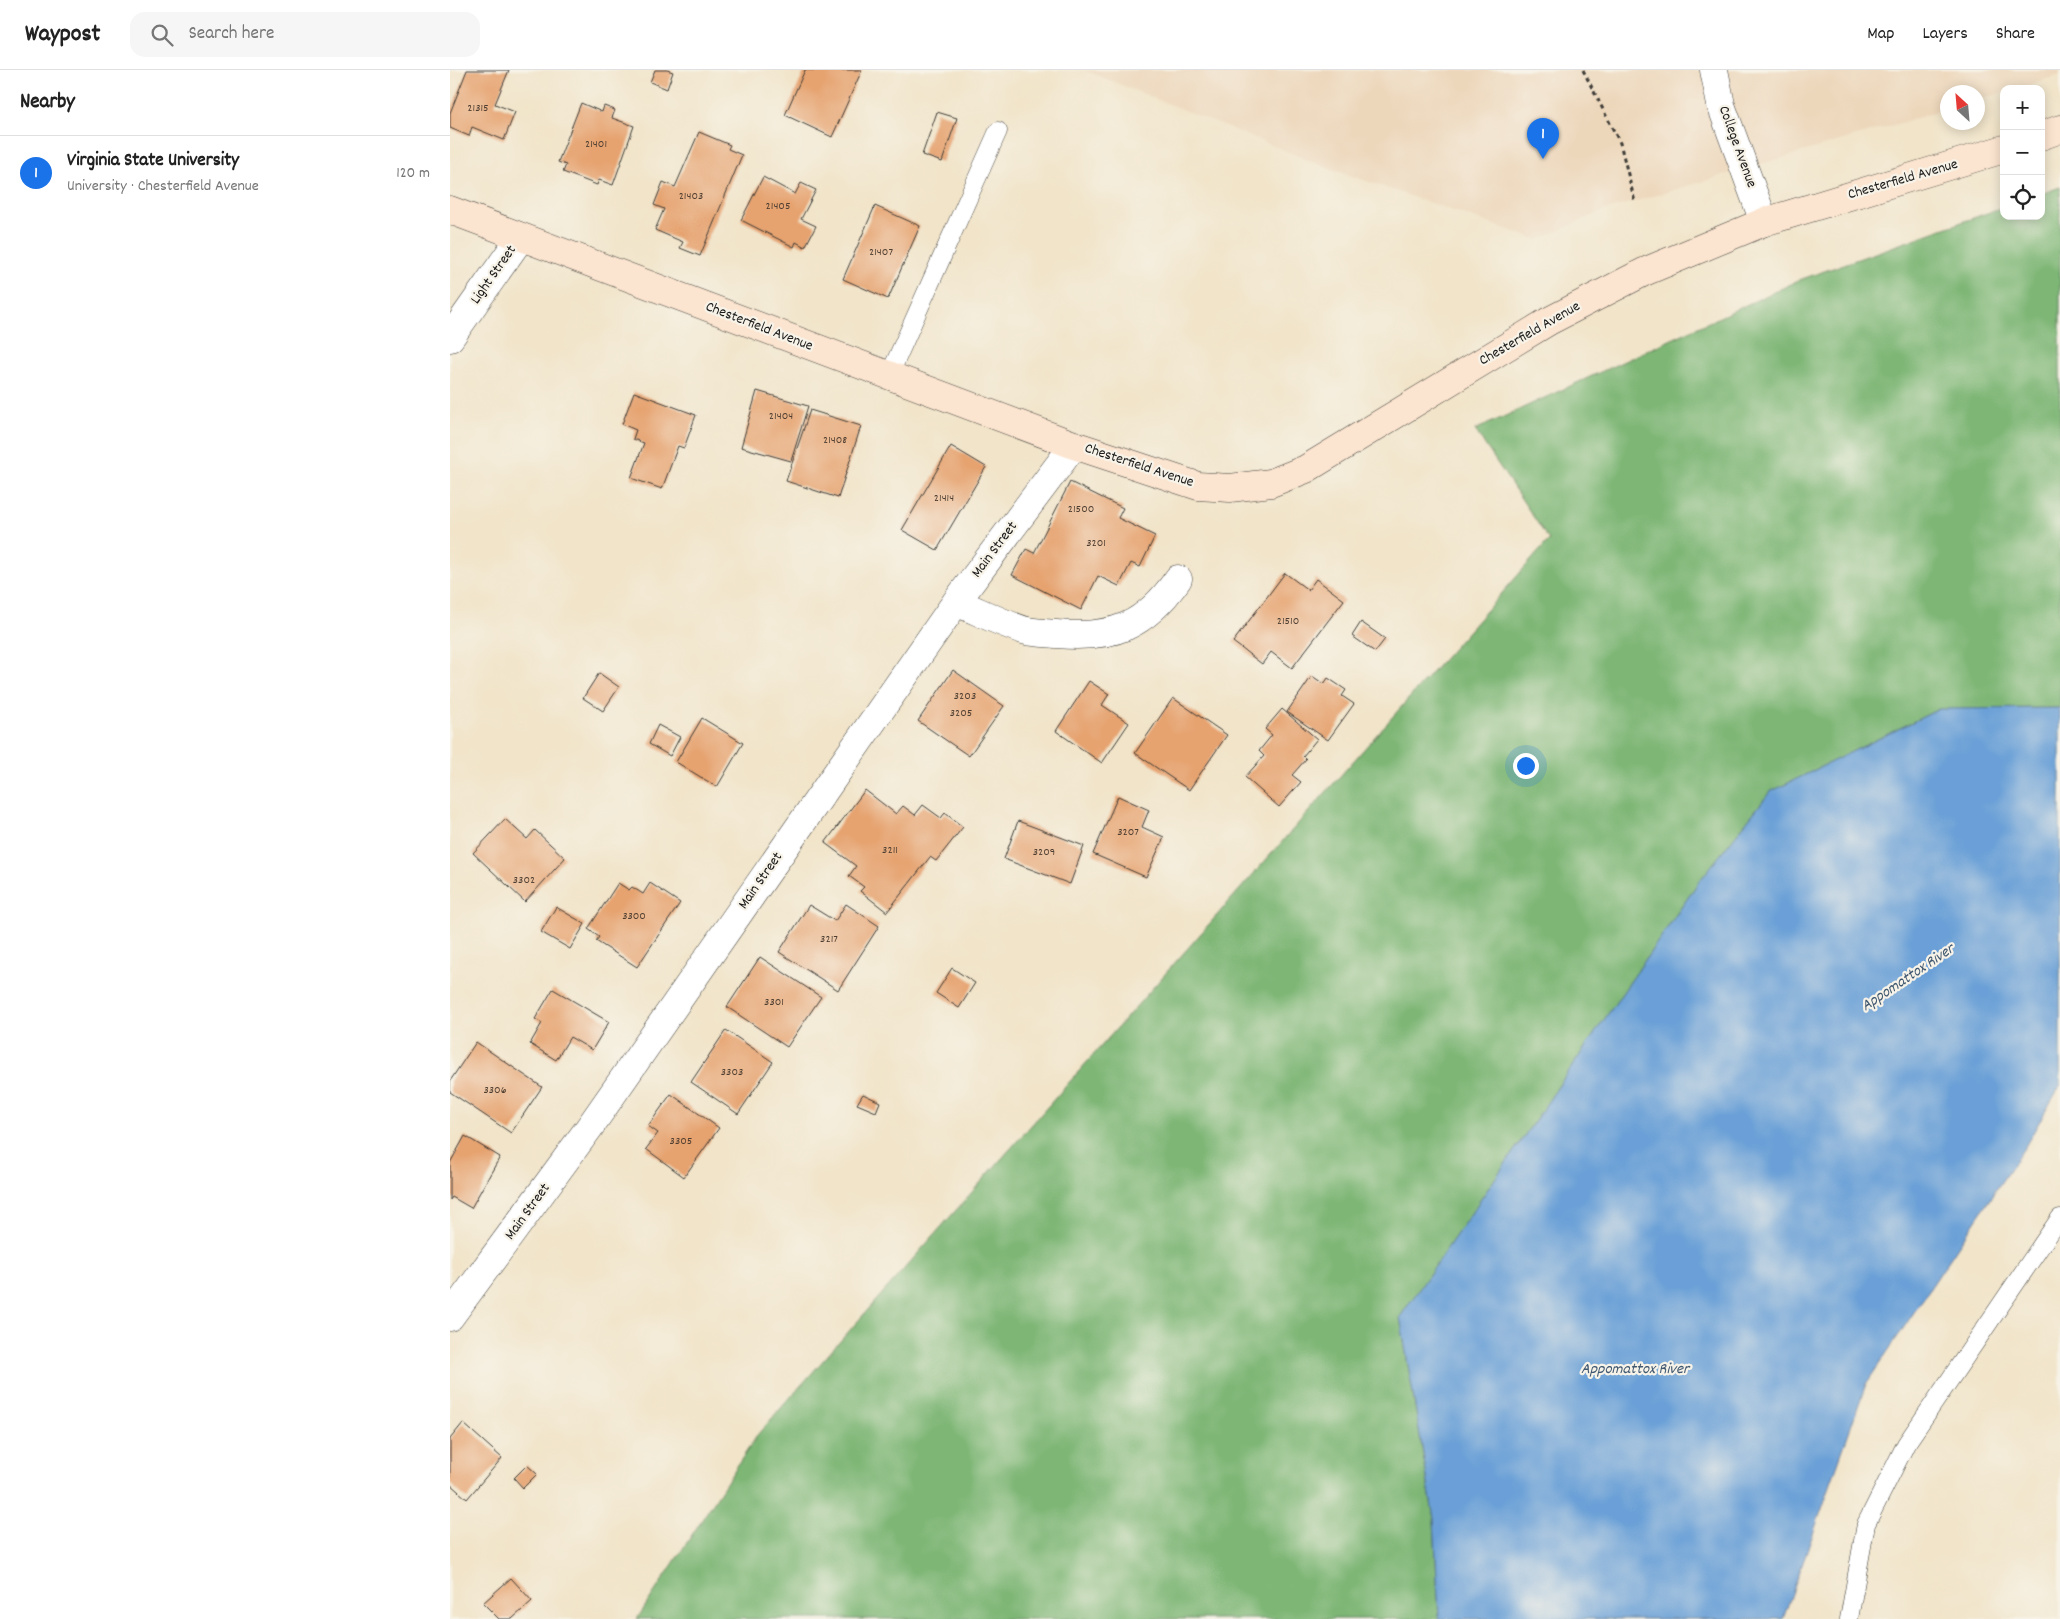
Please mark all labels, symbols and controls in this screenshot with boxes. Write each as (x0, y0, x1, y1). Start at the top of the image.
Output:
search box (130, 12, 480, 57)
text: Waypost (25, 18, 100, 52)
icon: search (148, 21, 176, 49)
text: Search here (188, 21, 274, 48)
text: Map (1867, 22, 1894, 47)
text: Layers (1922, 22, 1968, 47)
text: Share (1996, 22, 2035, 47)
north arrow (1940, 85, 1985, 130)
map controls (2000, 85, 2045, 220)
button: + (2000, 85, 2045, 130)
text: Nearby (20, 88, 75, 118)
house number: 21315 (467, 100, 489, 117)
street label: College Avenue (1712, 103, 1762, 191)
pin: 1 (1527, 118, 1559, 159)
button: − (2000, 130, 2045, 175)
house number: 21401 (585, 136, 607, 153)
text: Virginia State University (67, 148, 239, 175)
street label: Chesterfield Avenue (1845, 154, 1961, 206)
text: 1 (34, 162, 38, 185)
text: 120 m (396, 162, 430, 185)
text: University · Chesterfield Avenue (67, 175, 259, 198)
button: locate (2000, 175, 2045, 220)
house number: 21403 (679, 188, 703, 205)
house number: 21405 (766, 198, 790, 215)
street label: Light Street (466, 241, 523, 309)
house number: 21407 (869, 244, 893, 261)
street label: Chesterfield Avenue (702, 296, 816, 358)
street label: Chesterfield Avenue (1475, 296, 1585, 372)
house number: 21404 (769, 408, 793, 425)
house number: 21408 (823, 432, 847, 449)
street label: Chesterfield Avenue (1082, 438, 1197, 494)
house number: 21414 (934, 490, 954, 507)
house number: 21500 (1068, 501, 1094, 518)
street label: Main Street (967, 517, 1024, 583)
house number: 3201 (1086, 535, 1106, 552)
house number: 21510 (1277, 613, 1299, 630)
house number: 3203 (954, 688, 976, 705)
house number: 3205 (950, 705, 972, 722)
your location (1513, 753, 1539, 779)
house number: 3207 (1117, 824, 1139, 841)
house number: 3211 (882, 842, 898, 859)
house number: 3209 (1033, 844, 1055, 861)
street label: Main Street (733, 848, 789, 914)
house number: 3302 (513, 872, 535, 889)
house number: 3300 (622, 908, 646, 925)
house number: 3217 (820, 931, 838, 948)
water label: Appomattox River (1857, 937, 1961, 1018)
house number: 3301 (764, 994, 784, 1011)
house number: 3303 (721, 1064, 743, 1081)
house number: 3306 (483, 1082, 507, 1099)
house number: 3305 (670, 1133, 692, 1150)
street label: Main Street (500, 1179, 556, 1245)
water label: Appomattox River (1581, 1358, 1691, 1381)

